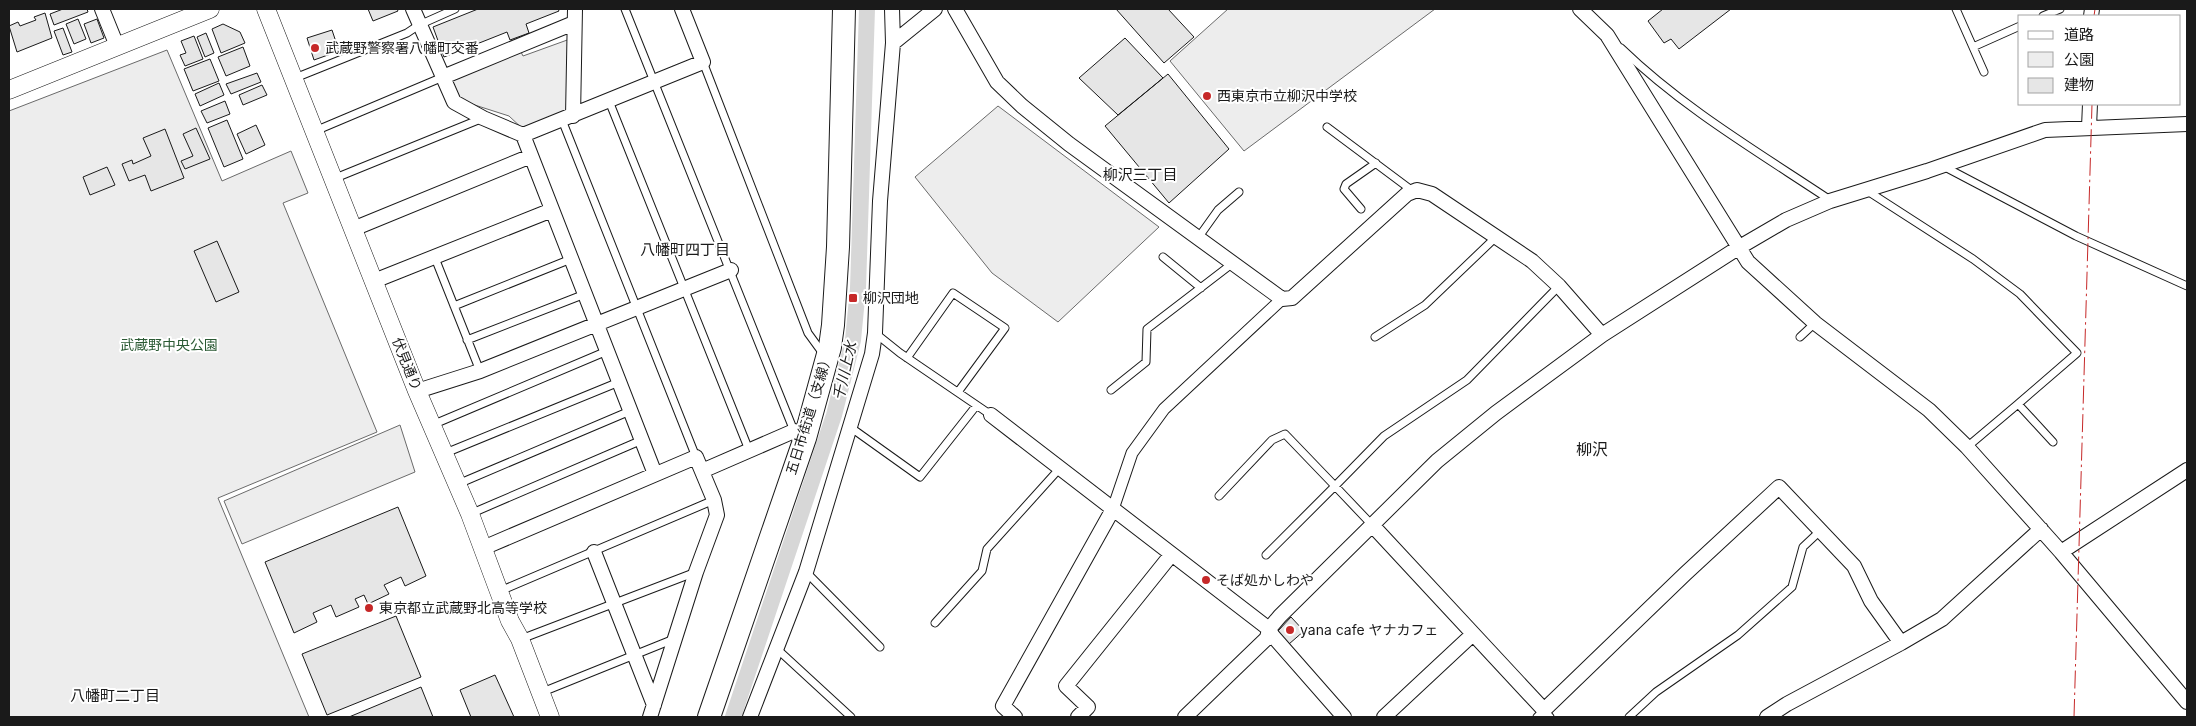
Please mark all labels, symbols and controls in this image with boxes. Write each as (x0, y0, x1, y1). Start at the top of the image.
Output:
legend (2018, 15, 2181, 105)
text: 道路 (2064, 25, 2094, 44)
place label: 武蔵野警察署八幡町交番 (325, 39, 479, 56)
marker: 武蔵野警察署八幡町交番 (309, 42, 321, 54)
text: 公園 (2064, 50, 2094, 69)
text: 建物 (2064, 75, 2094, 94)
place label: 西東京市立柳沢中学校 (1217, 87, 1357, 104)
marker: 西東京市立柳沢中学校 (1201, 90, 1213, 102)
district label: 柳沢三丁目 (1102, 165, 1178, 184)
district label: 八幡町四丁目 (640, 240, 730, 259)
place label: 柳沢団地 (863, 289, 919, 306)
marker: 柳沢団地 (847, 292, 859, 304)
street label: 伏見通り (389, 335, 426, 393)
park label: 武蔵野中央公園 (120, 336, 218, 353)
water label: 千川上水 (829, 338, 861, 402)
street label: 五日市街道（支線） (782, 351, 835, 477)
district label: 柳沢 (1576, 439, 1608, 459)
place label: そば処かしわや (1216, 571, 1314, 588)
marker: そば処かしわや (1200, 574, 1212, 586)
place label: 東京都立武蔵野北高等学校 (379, 599, 547, 616)
marker: 東京都立武蔵野北高等学校 (363, 602, 375, 614)
place label: yana cafe ヤナカフェ (1300, 621, 1439, 638)
marker: yana cafe ヤナカフェ (1284, 624, 1296, 636)
district label: 八幡町二丁目 (70, 686, 160, 705)

